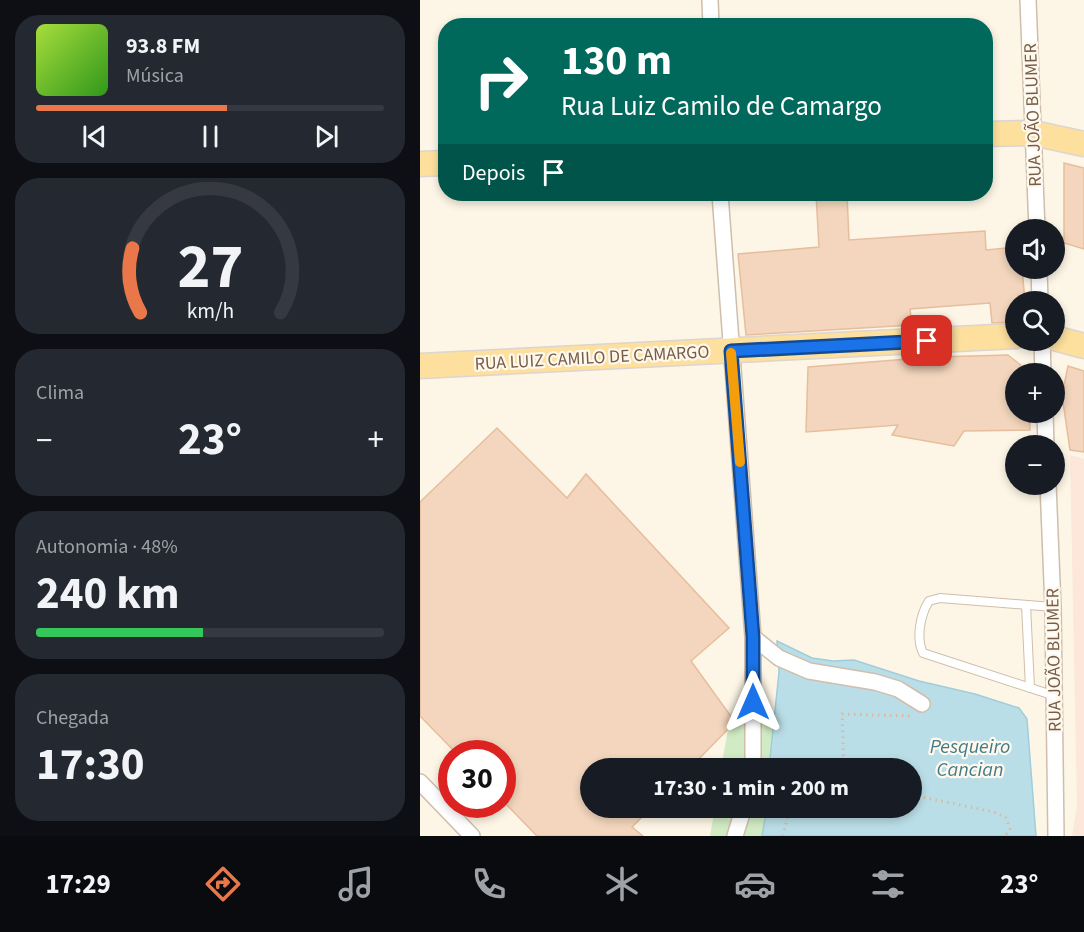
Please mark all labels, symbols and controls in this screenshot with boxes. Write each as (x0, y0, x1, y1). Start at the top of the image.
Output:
text: 93.8 FM (126, 30, 200, 62)
text: 130 m (561, 31, 672, 91)
icon: right (462, 42, 540, 120)
street label: RUA JOÃO BLUMER (1018, 43, 1048, 187)
text: Música (126, 62, 184, 90)
text: Rua Luiz Camilo de Camargo (561, 87, 882, 126)
icon: previous (78, 120, 111, 153)
icon: pause (194, 120, 227, 153)
icon: next (310, 120, 343, 153)
icon: arrive (537, 156, 570, 189)
text: Depois (462, 157, 525, 189)
map controls (1005, 219, 1065, 495)
button: sound (1005, 219, 1065, 279)
text: 27 (177, 223, 243, 312)
button: search (1005, 291, 1065, 351)
text: km/h (186, 296, 234, 327)
pin (901, 315, 952, 366)
icon: arrive (910, 324, 943, 357)
street label: RUA LUIZ CAMILO DE CAMARGO (474, 339, 710, 377)
button: + (1005, 363, 1065, 423)
text: Clima (36, 379, 84, 407)
text: 23° (178, 408, 242, 472)
text: − (36, 417, 52, 464)
text: + (368, 417, 384, 464)
button: − (1005, 435, 1065, 495)
text: Autonomia · 48% (36, 533, 178, 561)
text: 240 km (36, 562, 180, 626)
street label: RUA JOÃO BLUMER (1040, 588, 1068, 732)
position arrow (721, 670, 785, 734)
text: Chegada (36, 704, 109, 732)
text: 17:30 (36, 733, 145, 797)
water label: Pesqueiro Cancian (930, 733, 1010, 784)
speed limit sign: 30 (438, 740, 516, 818)
text: 17:30 · 1 min · 200 m (653, 772, 849, 804)
icon: directions (202, 863, 244, 905)
icon: music (335, 863, 377, 905)
icon: phone (468, 863, 510, 905)
icon: climate (601, 863, 643, 905)
icon: car (734, 863, 776, 905)
icon: filters (867, 863, 909, 905)
text: 17:29 (46, 865, 111, 904)
text: 23° (1000, 865, 1038, 904)

